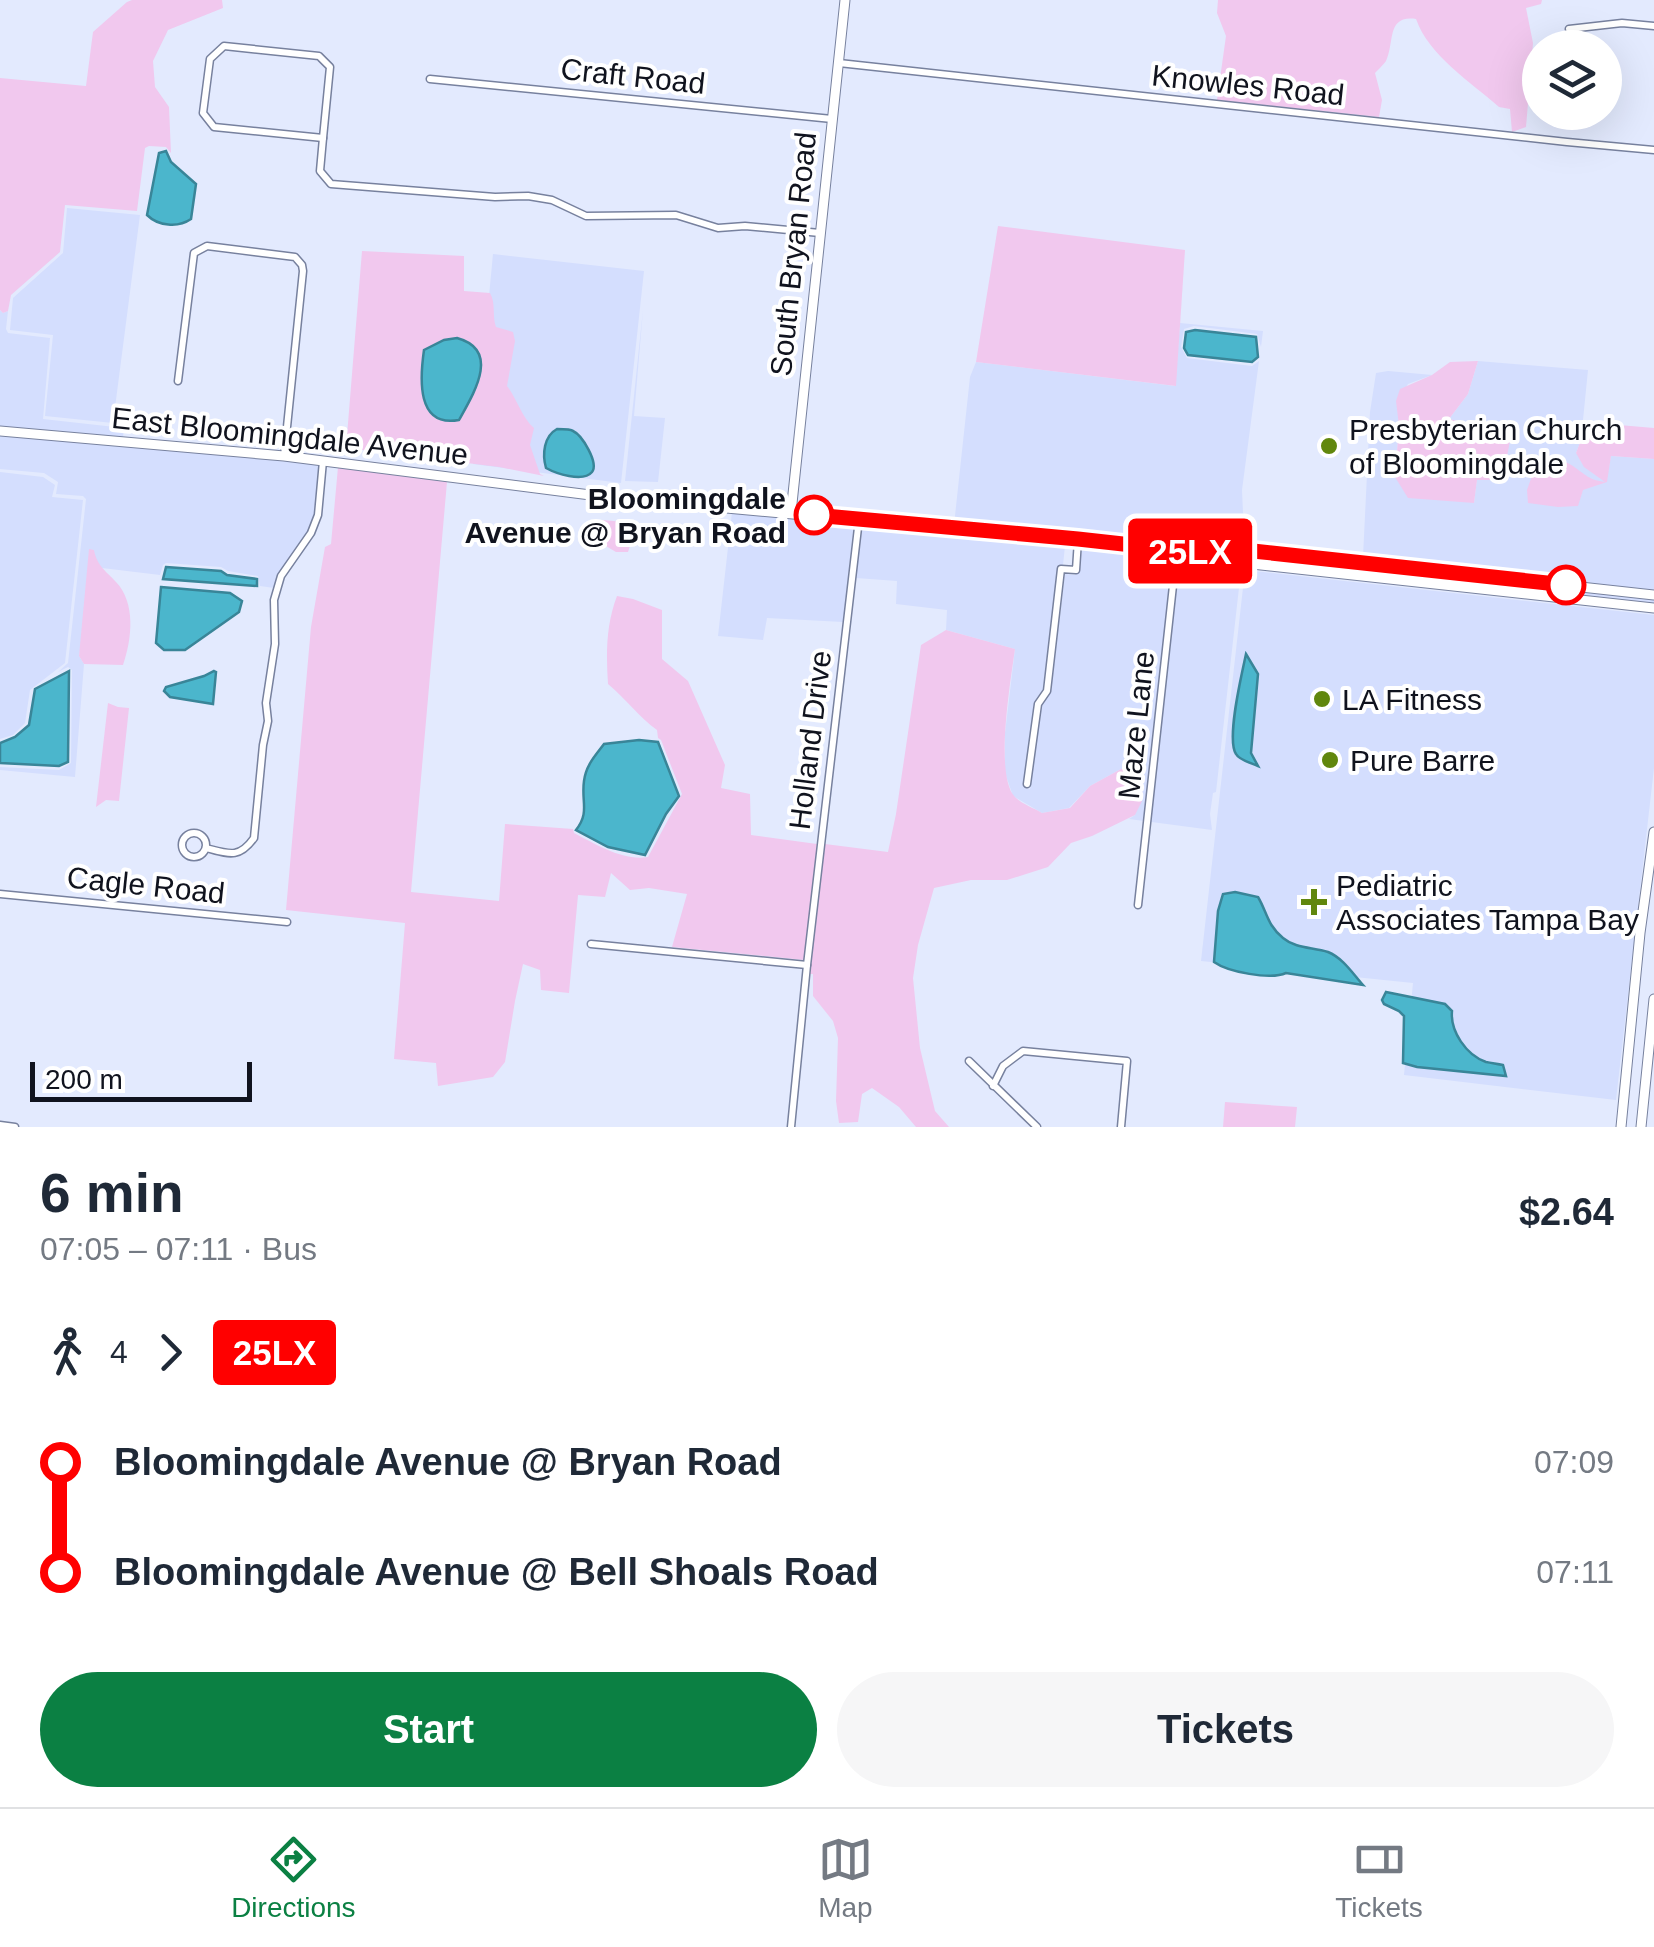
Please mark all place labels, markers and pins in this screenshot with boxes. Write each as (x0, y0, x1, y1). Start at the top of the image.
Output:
place label: Presbyterian Church of Bloomingdale (1349, 413, 1622, 480)
marker: Presbyterian Church of Bloomingdale (1318, 435, 1340, 457)
place label: Bloomingdale Avenue @ Bryan Road (464, 482, 786, 549)
marker: Bloomingdale Avenue @ Bryan Road (795, 496, 833, 534)
unlabelled marker (1547, 566, 1585, 604)
place label: LA Fitness (1342, 683, 1482, 716)
marker: LA Fitness (1311, 688, 1333, 710)
place label: Pure Barre (1350, 744, 1495, 777)
marker: Pure Barre (1319, 749, 1341, 771)
place label: Pediatric Associates Tampa Bay (1336, 869, 1639, 936)
marker: Pediatric Associates Tampa Bay (1301, 889, 1327, 915)

